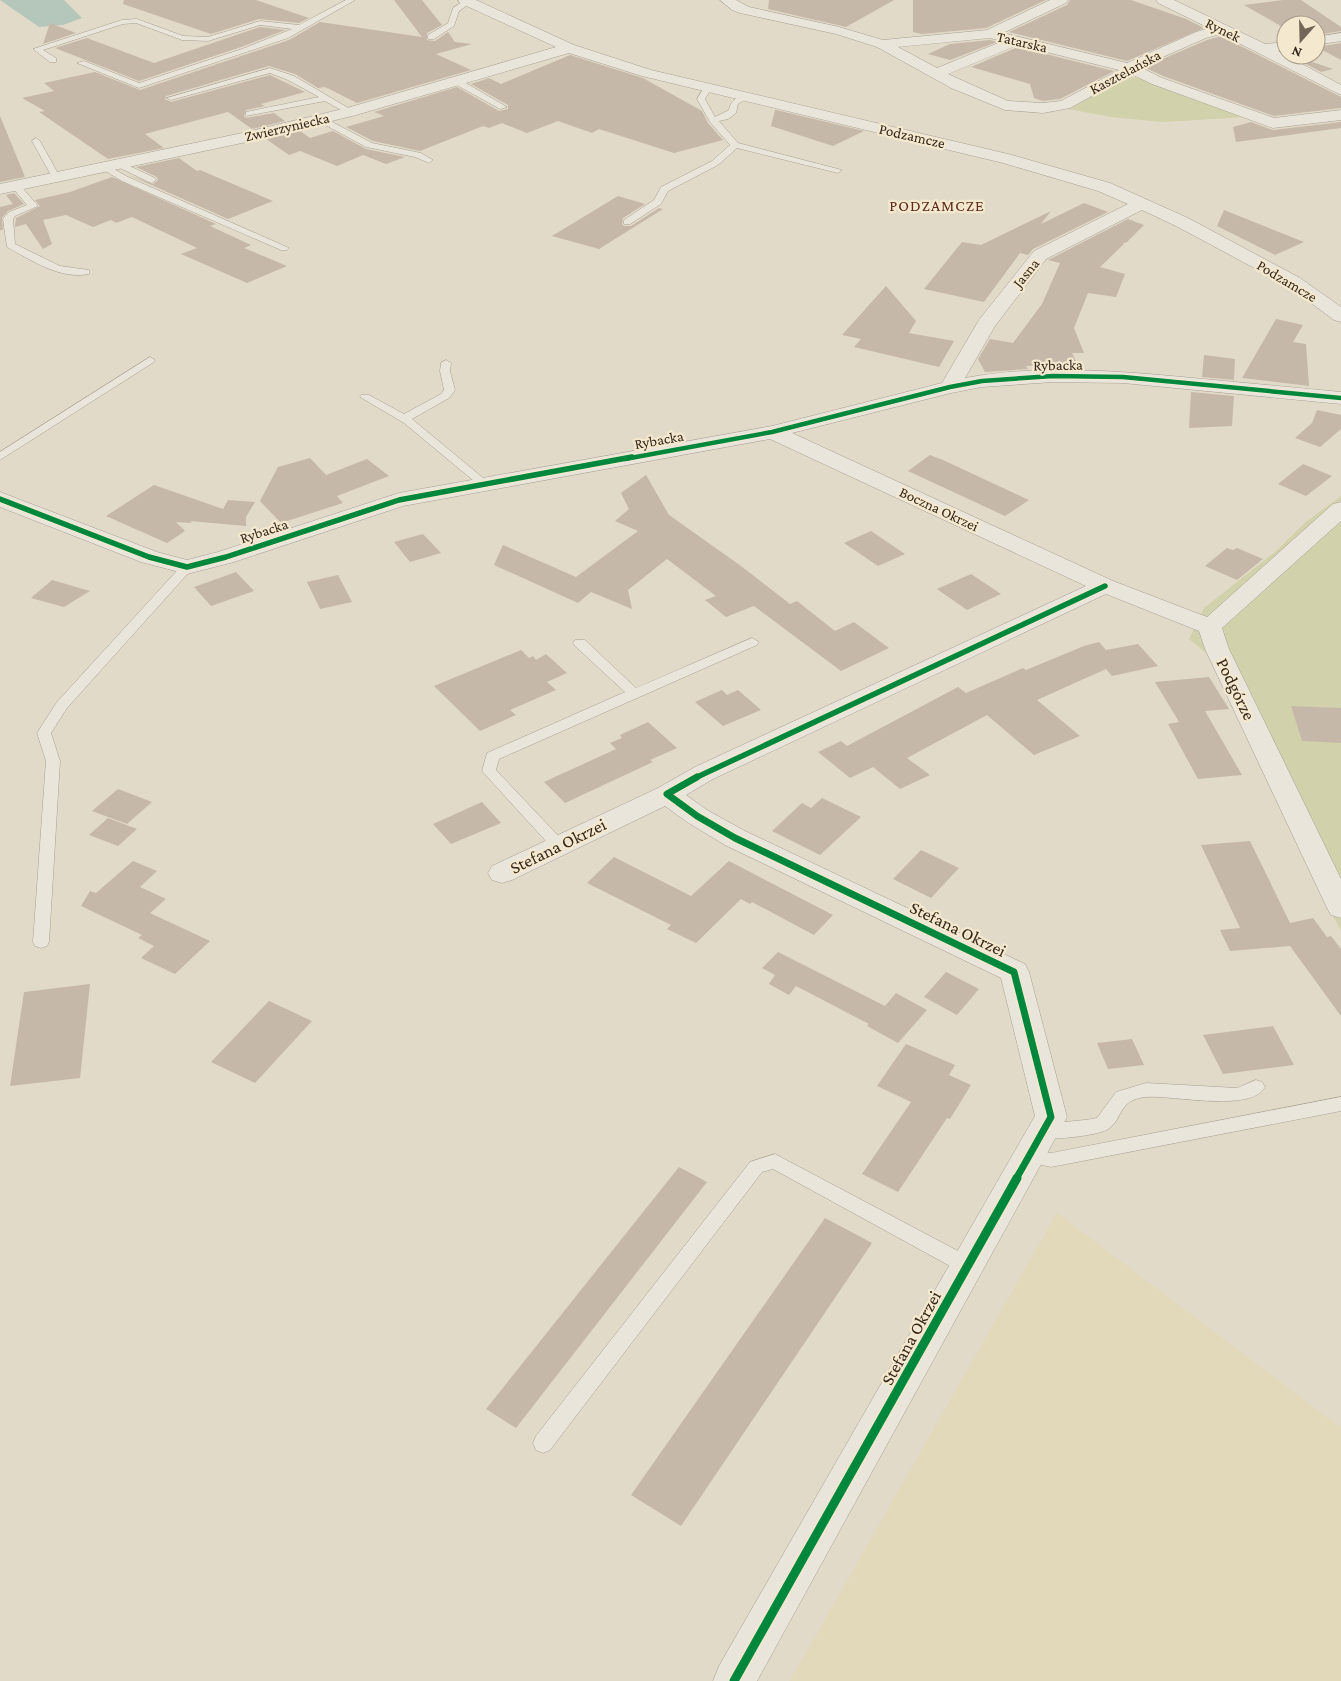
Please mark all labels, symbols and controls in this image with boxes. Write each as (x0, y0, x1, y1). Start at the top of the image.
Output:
street label: Rynek (1203, 15, 1244, 47)
north arrow (1276, 15, 1326, 65)
street label: Tatarska (995, 28, 1049, 56)
text: N (1289, 43, 1304, 61)
street label: Kasztelańska (1087, 47, 1163, 97)
street label: Zwierzyniecka (243, 109, 331, 145)
street label: Podzamcze (878, 121, 947, 151)
district label: PODZAMCZE (889, 197, 985, 214)
street label: Jasna (1008, 255, 1043, 293)
street label: Podzamcze (1254, 257, 1320, 305)
street label: Rybacka (1033, 357, 1083, 374)
street label: Rybacka (633, 428, 685, 453)
street label: Boczna Okrzei (897, 484, 981, 534)
street label: Rybacka (238, 516, 290, 547)
street label: Podgórze (1212, 655, 1260, 723)
street label: Stefana Okrzei (507, 814, 610, 878)
street label: Stefana Okrzei (907, 897, 1010, 961)
street label: Stefana Okrzei (877, 1287, 945, 1389)

